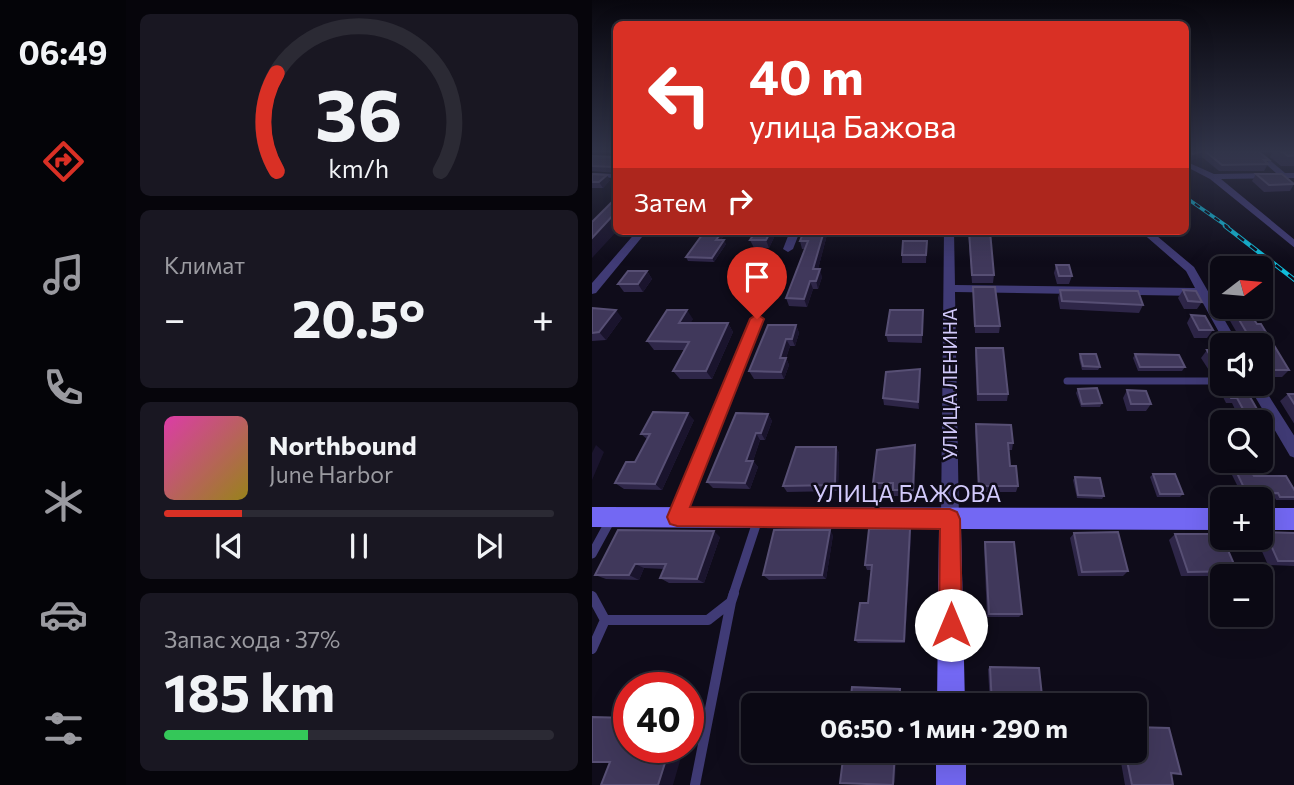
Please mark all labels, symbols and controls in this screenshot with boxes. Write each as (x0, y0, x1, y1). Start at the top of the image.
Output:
text: 06:49 (19, 32, 107, 72)
text: 40 m (749, 45, 864, 105)
icon: left (634, 49, 725, 140)
text: 36 (315, 67, 403, 156)
text: улица Бажова (749, 105, 957, 145)
icon: directions (39, 137, 88, 186)
text: km/h (329, 153, 389, 183)
icon: right (721, 182, 759, 220)
text: Затем (634, 186, 707, 217)
pin (727, 247, 787, 319)
icon: music (39, 250, 88, 299)
text: Климат (164, 251, 245, 279)
north arrow (1210, 256, 1273, 318)
map controls (1210, 256, 1273, 627)
icon: arrive (738, 258, 776, 296)
text: 20.5° (292, 285, 425, 349)
text: − (164, 294, 186, 341)
text: + (532, 294, 554, 341)
street label: УЛИЦА ЛЕНИНА (938, 308, 961, 460)
button: sound (1210, 333, 1273, 396)
icon: phone (39, 363, 88, 412)
button: search (1210, 410, 1273, 473)
text: Northbound (269, 429, 417, 460)
text: June Harbor (269, 460, 393, 488)
icon: climate (39, 477, 88, 526)
street label: УЛИЦА БАЖОВА (813, 479, 1001, 507)
button: + (1210, 487, 1273, 550)
icon: previous (210, 527, 248, 565)
icon: pause (340, 527, 378, 565)
icon: next (470, 527, 508, 565)
button: − (1210, 564, 1273, 627)
position arrow (914, 588, 988, 662)
icon: car (39, 590, 88, 639)
text: Запас хода · 37% (164, 625, 340, 653)
text: 185 km (164, 659, 335, 723)
speed limit sign: 40 (613, 672, 704, 763)
icon: filters (39, 704, 88, 753)
text: 06:50 · 1 мин · 290 m (820, 712, 1068, 743)

